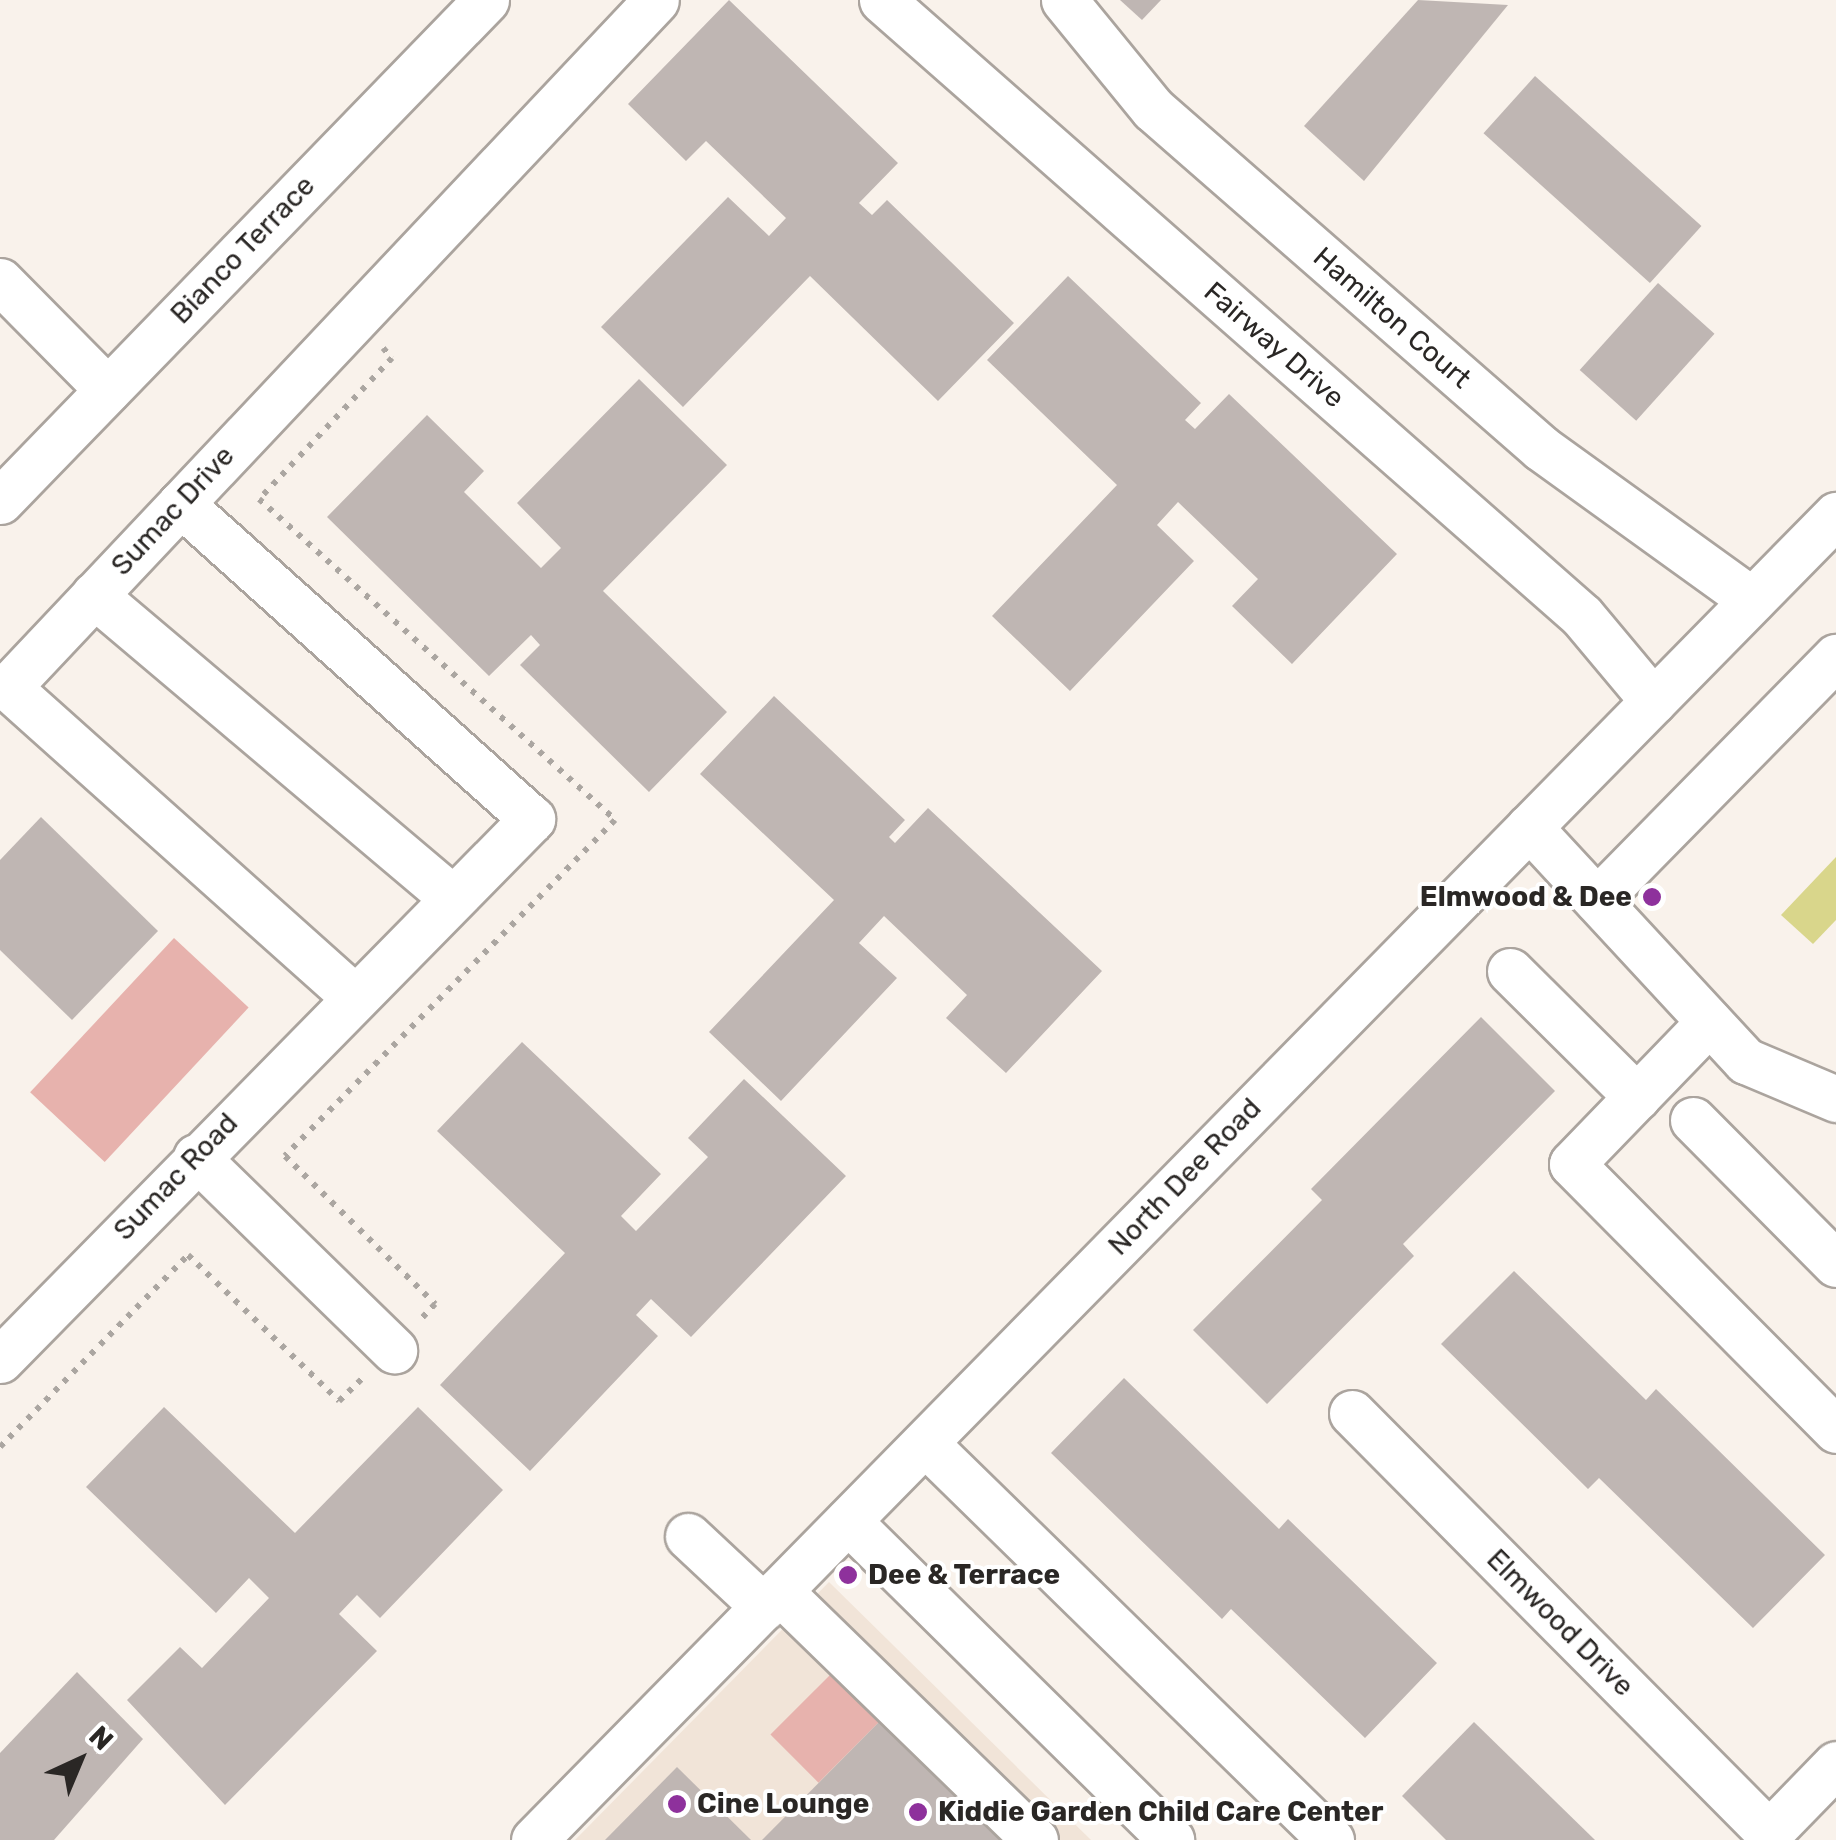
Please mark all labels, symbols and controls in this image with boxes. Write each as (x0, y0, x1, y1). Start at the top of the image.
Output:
street label: Bianco Terrace (164, 169, 322, 331)
street label: Hamilton Court (1306, 240, 1478, 396)
street label: Fairway Drive (1197, 275, 1351, 415)
street label: Sumac Drive (105, 439, 241, 583)
place label: Elmwood & Dee (1420, 880, 1632, 914)
marker: Elmwood & Dee (1641, 886, 1663, 908)
street label: North Dee Road (1102, 1092, 1268, 1262)
street label: Sumac Road (107, 1107, 245, 1247)
street label: Elmwood Drive (1480, 1543, 1640, 1703)
place label: Dee & Terrace (868, 1558, 1061, 1592)
marker: Dee & Terrace (837, 1564, 859, 1586)
north arrow (30, 1710, 130, 1810)
text: N (82, 1719, 120, 1757)
place label: Cine Lounge (697, 1787, 869, 1821)
marker: Cine Lounge (666, 1793, 688, 1815)
place label: Kiddie Garden Child Care Center (938, 1795, 1383, 1829)
marker: Kiddie Garden Child Care Center (907, 1801, 929, 1823)

